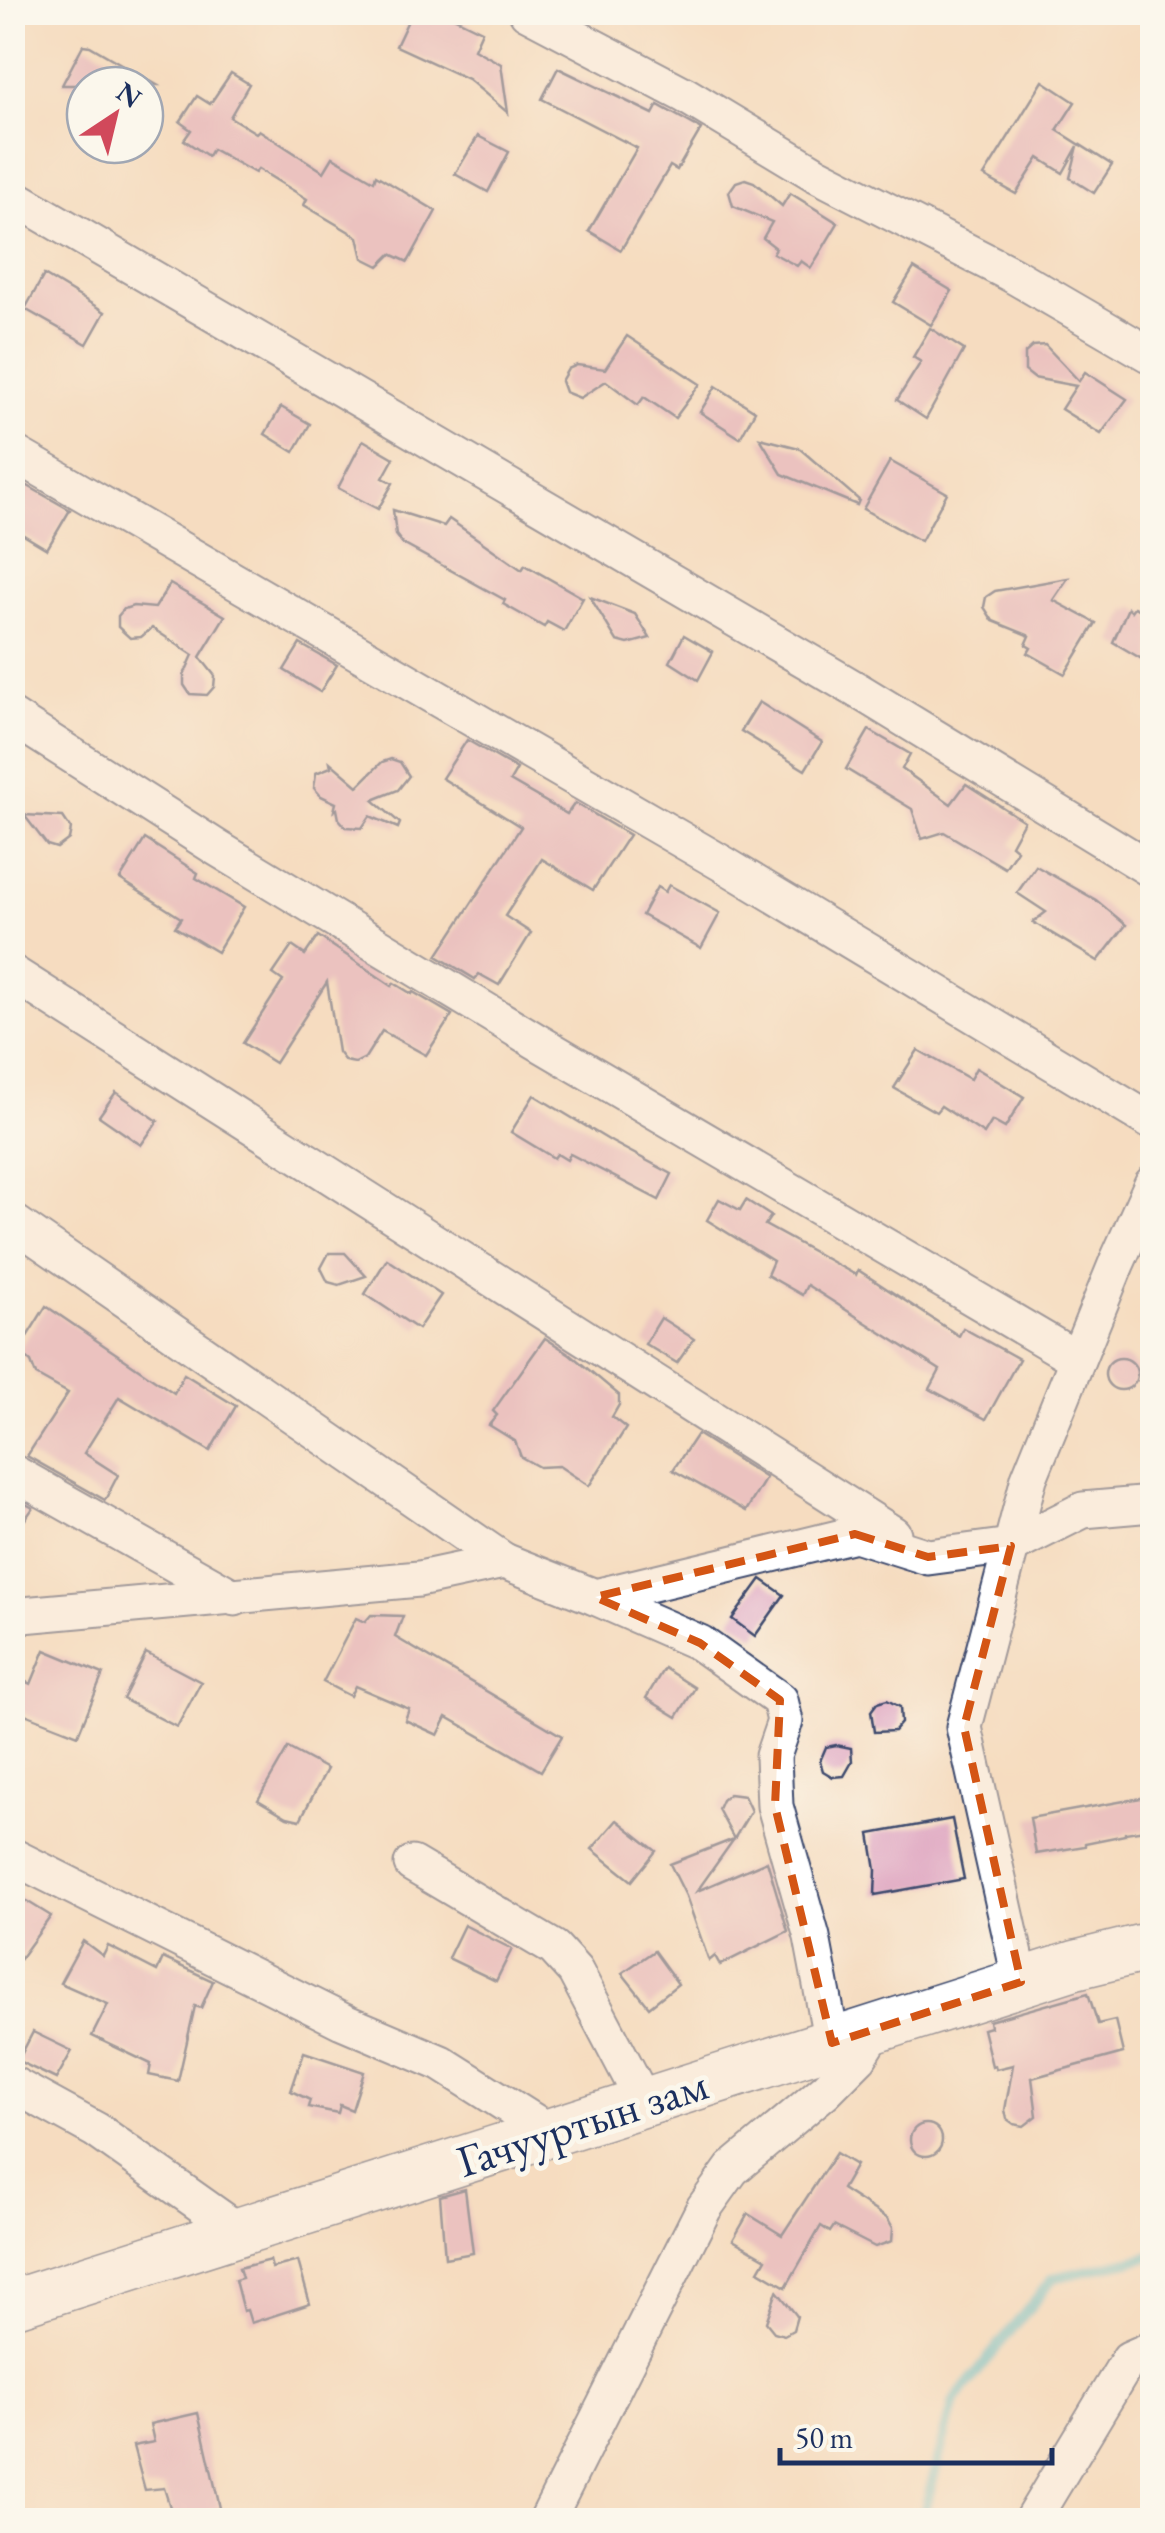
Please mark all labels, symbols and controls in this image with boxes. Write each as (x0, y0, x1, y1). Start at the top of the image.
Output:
north arrow (65, 65, 165, 165)
text: N (110, 73, 149, 116)
street label: Гачууртын зам (449, 2054, 715, 2190)
scale bar (780, 2403, 1052, 2465)
text: 50 m (795, 2418, 853, 2457)

